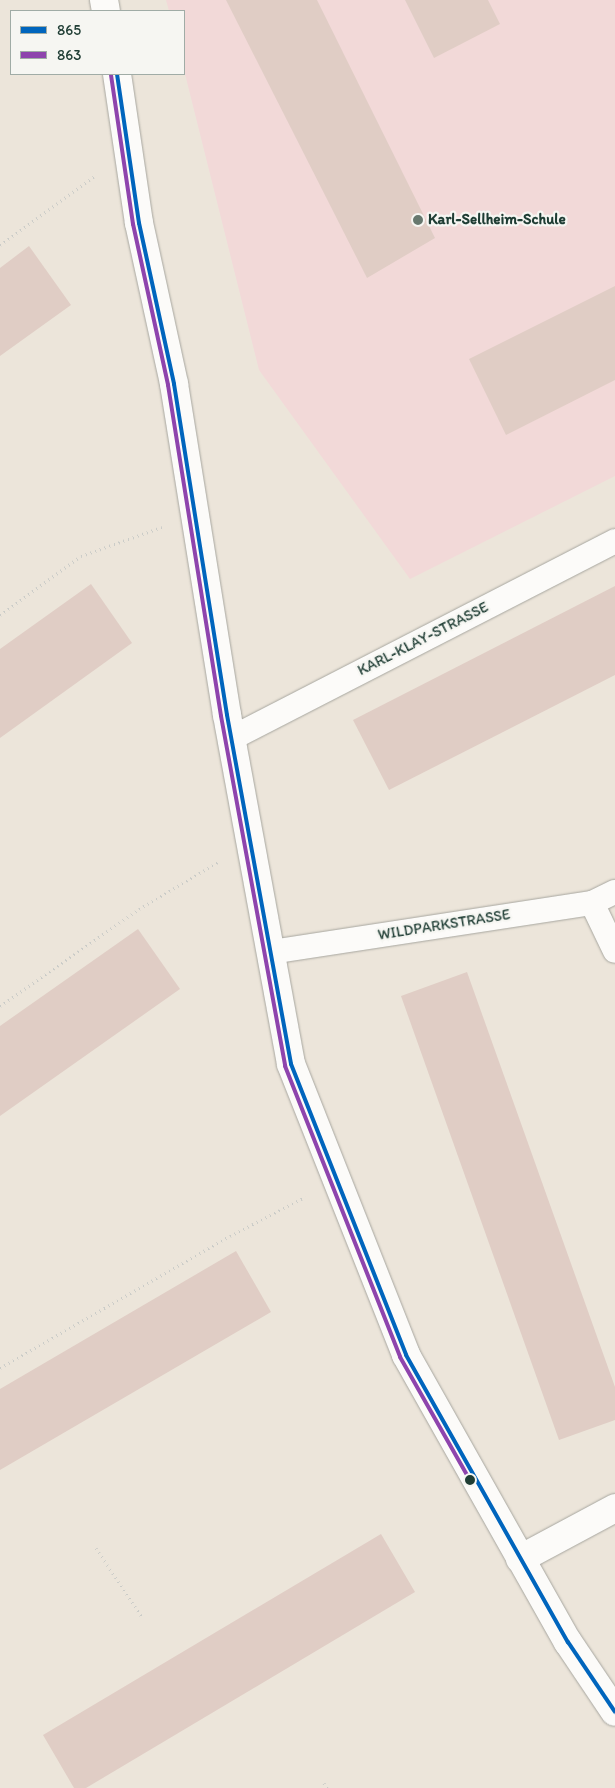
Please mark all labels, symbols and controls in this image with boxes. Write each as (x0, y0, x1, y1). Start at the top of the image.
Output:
legend (10, 10, 185, 75)
text: 865 (57, 21, 81, 39)
text: 863 (57, 46, 81, 64)
place label: Karl-Sellheim-Schule (428, 211, 566, 229)
marker: Karl-Sellheim-Schule (412, 214, 424, 226)
street label: KARL-KLAY-STRASSE (355, 598, 491, 680)
street label: WILDPARKSTRASSE (377, 906, 511, 944)
unlabelled marker (465, 1475, 475, 1485)

